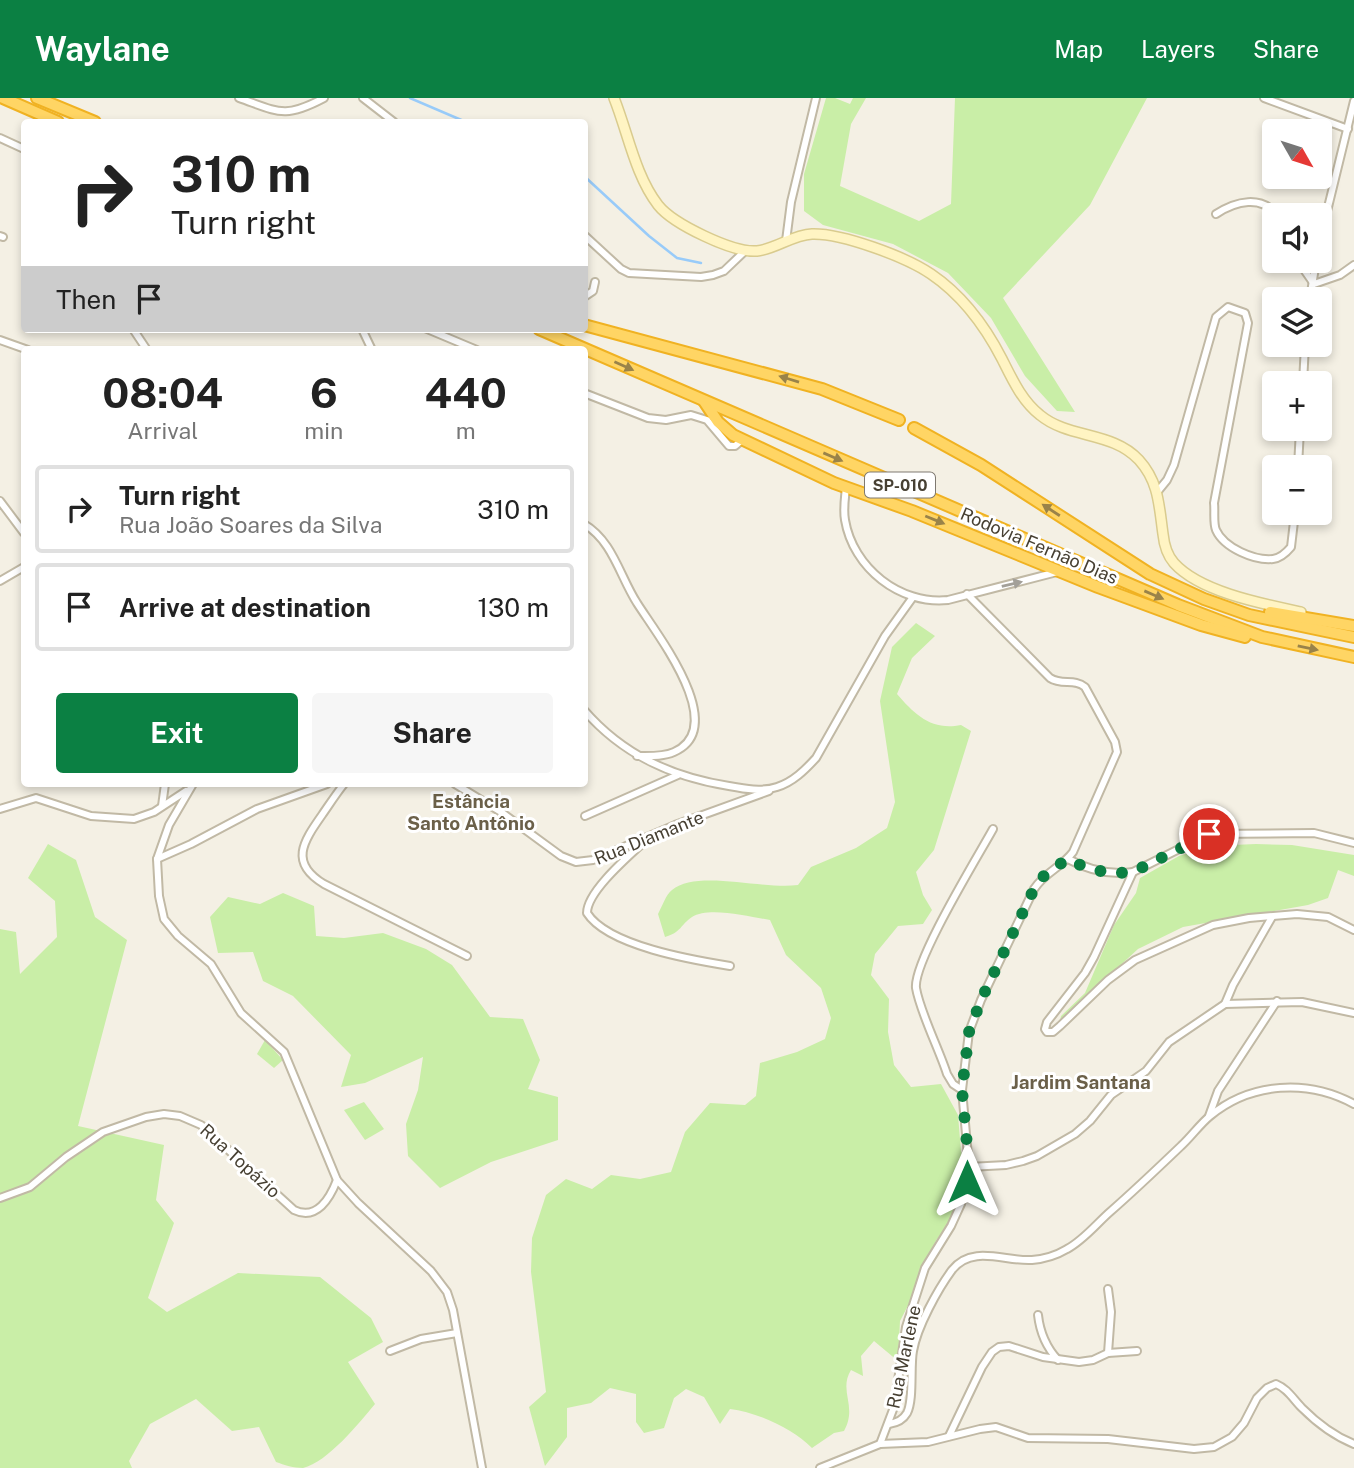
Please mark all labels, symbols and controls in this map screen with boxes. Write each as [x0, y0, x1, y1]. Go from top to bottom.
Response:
text: Waylane [35, 30, 170, 68]
text: Map [1054, 35, 1103, 63]
text: Layers [1141, 35, 1215, 63]
text: Share [1253, 35, 1319, 63]
north arrow [1262, 119, 1332, 189]
map controls [1262, 119, 1332, 525]
text: 310 m [171, 145, 311, 203]
icon: right [56, 147, 147, 238]
button: sound [1262, 203, 1332, 273]
text: Turn right [171, 204, 316, 241]
icon: arrive [130, 280, 168, 318]
text: Then [56, 284, 116, 315]
button: layers [1262, 287, 1332, 357]
one-way arrow [614, 360, 634, 372]
text: 08:04 [102, 368, 223, 417]
text: 6 [310, 368, 338, 417]
text: 440 [425, 368, 507, 417]
button: + [1262, 371, 1332, 441]
one-way arrow [778, 373, 800, 384]
text: Arrival [127, 417, 198, 444]
text: min [304, 417, 343, 444]
text: m [456, 417, 476, 444]
one-way arrow [822, 451, 843, 462]
button: − [1262, 455, 1332, 525]
road number: SP-010 [865, 472, 935, 498]
text: Turn right [119, 480, 241, 511]
icon: right [60, 490, 98, 528]
text: 310 m [477, 494, 549, 525]
street label: Rodovia Fernão Dias [957, 503, 1121, 588]
one-way arrow [1041, 503, 1060, 516]
text: Rua João Soares da Silva [119, 511, 382, 538]
one-way arrow [924, 515, 945, 526]
one-way arrow [1002, 578, 1024, 589]
icon: arrive [60, 588, 98, 626]
one-way arrow [1144, 589, 1164, 601]
text: Arrive at destination [119, 592, 371, 623]
text: 130 m [477, 592, 549, 623]
one-way arrow [1297, 643, 1319, 654]
button: Exit [56, 693, 298, 773]
button: Share [312, 693, 553, 773]
district label: Estância Santo Antônio [407, 790, 535, 834]
pin [1179, 804, 1239, 864]
street label: Rua Diamante [591, 806, 707, 869]
icon: arrive [1190, 815, 1228, 853]
district label: Jardim Santana [1011, 1071, 1151, 1093]
street label: Rua Topázio [196, 1119, 285, 1202]
position arrow [930, 1145, 1004, 1219]
street label: Rua Marlene [882, 1303, 925, 1411]

